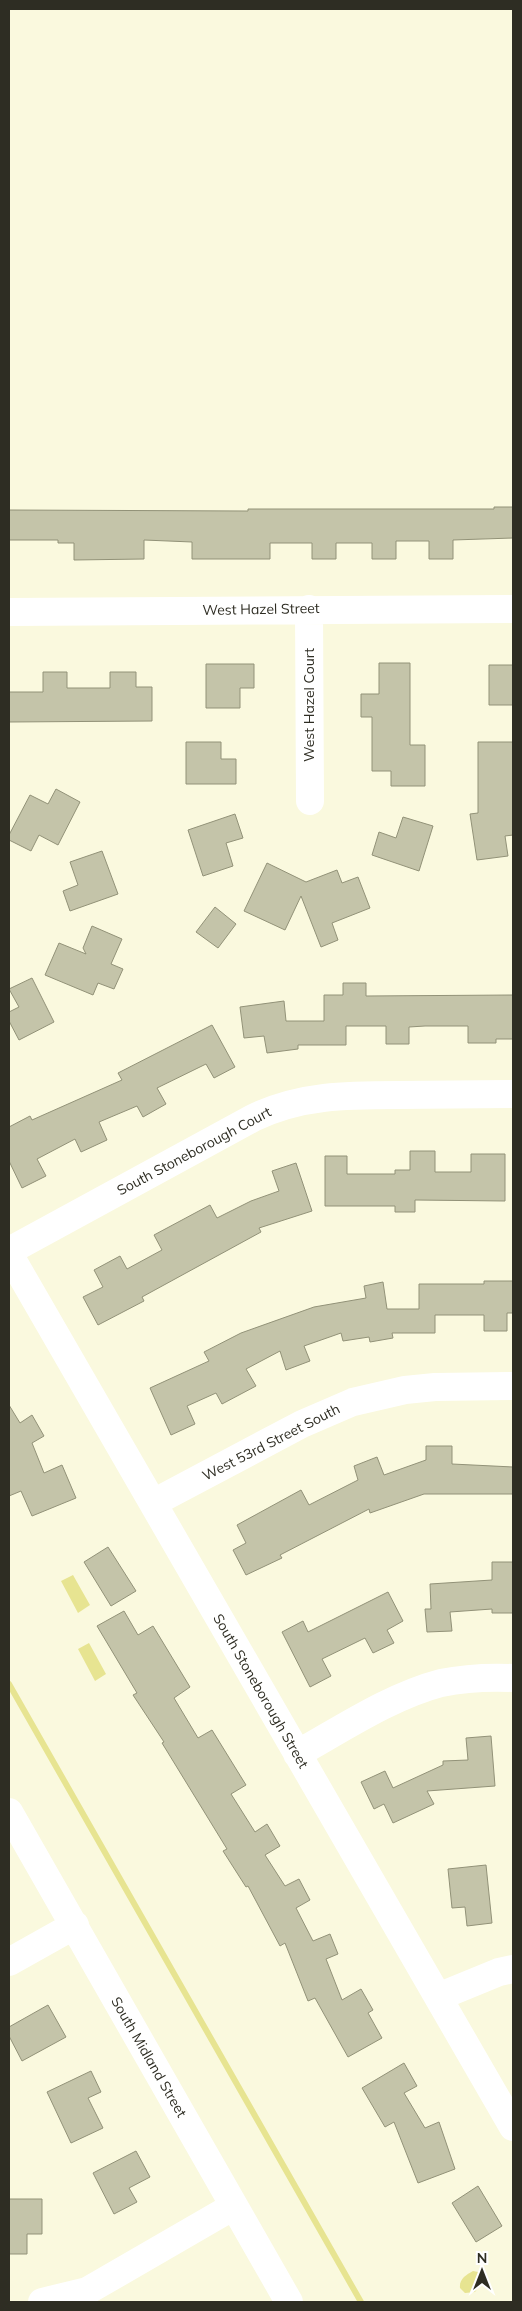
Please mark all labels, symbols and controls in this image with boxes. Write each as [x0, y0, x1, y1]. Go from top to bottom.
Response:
street label: West Hazel Street [202, 599, 320, 619]
street label: West Hazel Court [300, 648, 318, 762]
street label: South Stoneborough Court [114, 1103, 274, 1199]
street label: West 53rd Street South [199, 1399, 343, 1485]
street label: South Stoneborough Street [209, 1611, 313, 1772]
street label: South Midland Street [107, 1994, 191, 2120]
north arrow [457, 2246, 507, 2296]
text: N [477, 2249, 487, 2267]

